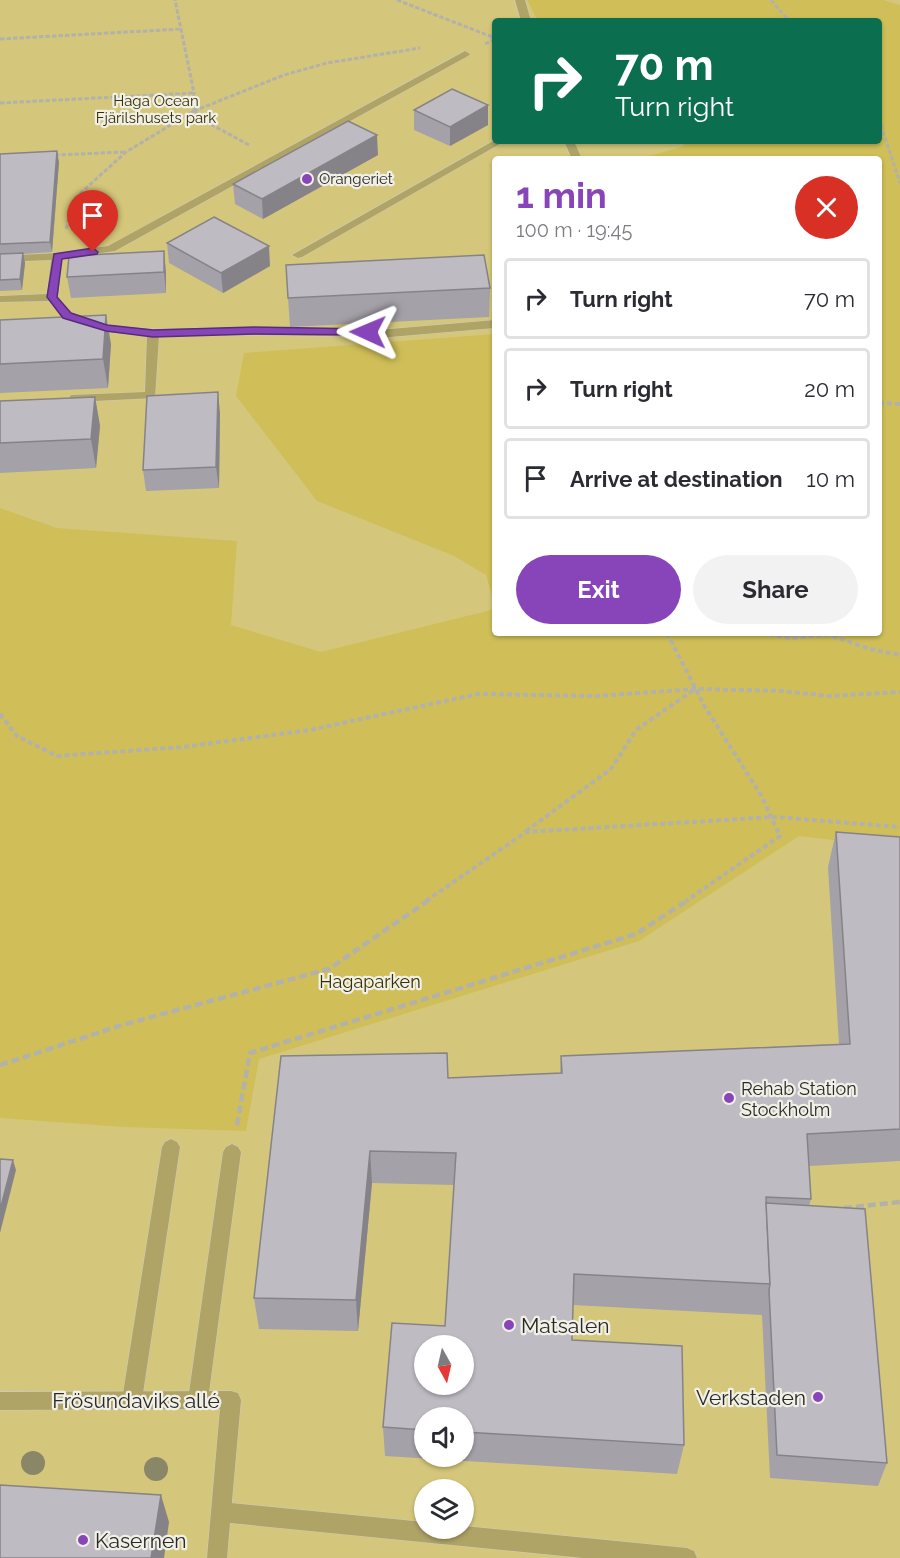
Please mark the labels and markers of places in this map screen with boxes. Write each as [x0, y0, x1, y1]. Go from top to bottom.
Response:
place label: Orangeriet [319, 170, 393, 188]
marker: Orangeriet [300, 172, 314, 186]
pin [67, 190, 118, 252]
place label: Rehab Station Stockholm [741, 1078, 857, 1120]
marker: Rehab Station Stockholm [722, 1091, 736, 1105]
place label: Matsalen [521, 1313, 610, 1338]
marker: Matsalen [502, 1318, 516, 1332]
place label: Verkstaden [696, 1385, 806, 1410]
marker: Verkstaden [811, 1390, 825, 1404]
place label: Kasernen [95, 1528, 187, 1553]
marker: Kasernen [76, 1533, 90, 1547]

